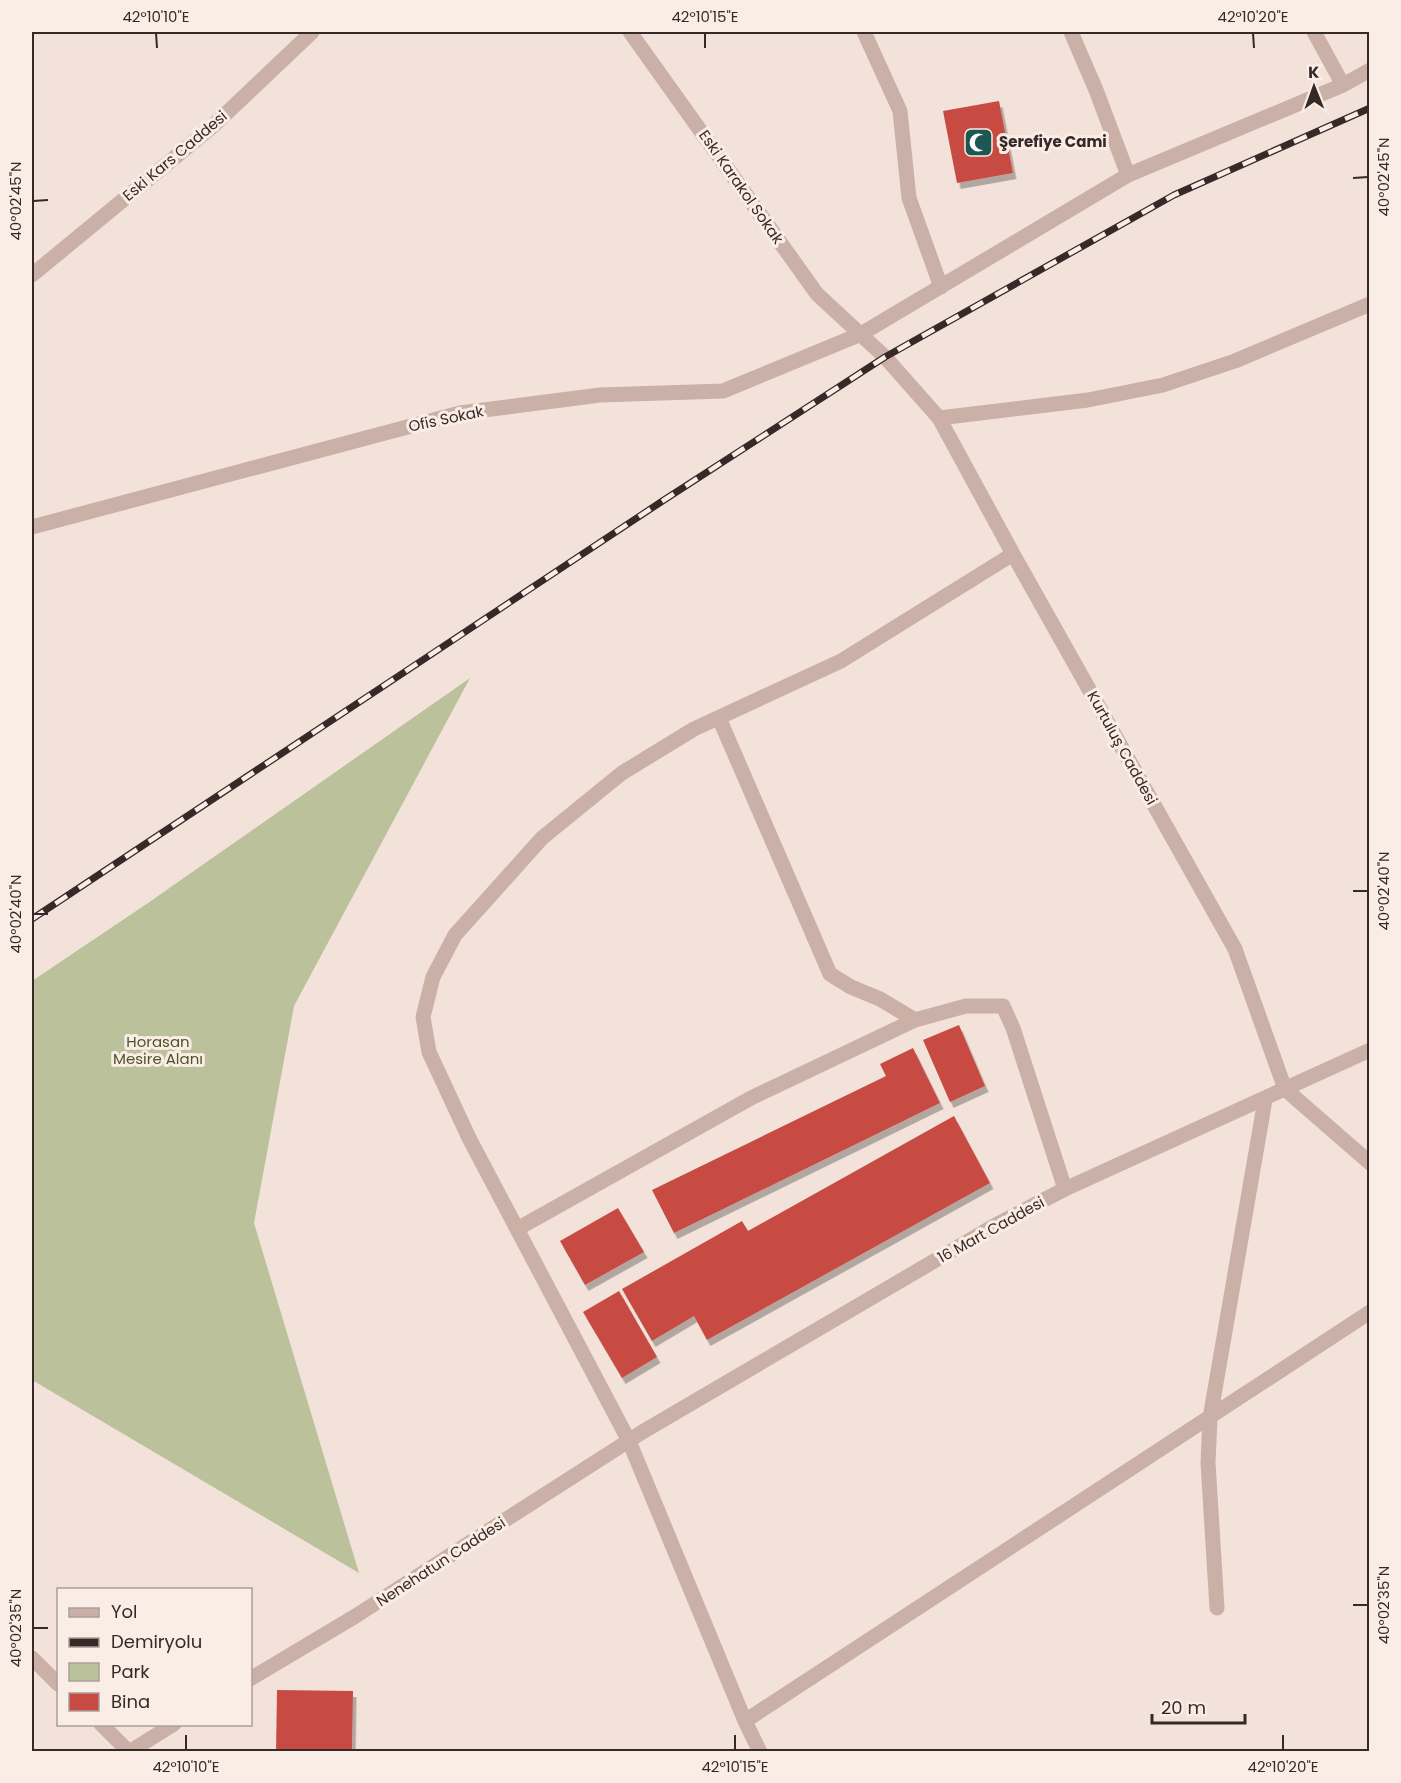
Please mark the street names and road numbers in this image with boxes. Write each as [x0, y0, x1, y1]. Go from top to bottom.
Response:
street label: Eski Kars Caddesi [118, 106, 231, 206]
street label: Eski Karakol Sokak [694, 125, 789, 248]
street label: Ofis Sokak [406, 400, 486, 437]
street label: Kurtuluş Caddesi [1082, 687, 1162, 808]
street label: 16 Mart Caddesi [934, 1191, 1048, 1268]
street label: Nenehatun Caddesi [372, 1512, 509, 1611]

